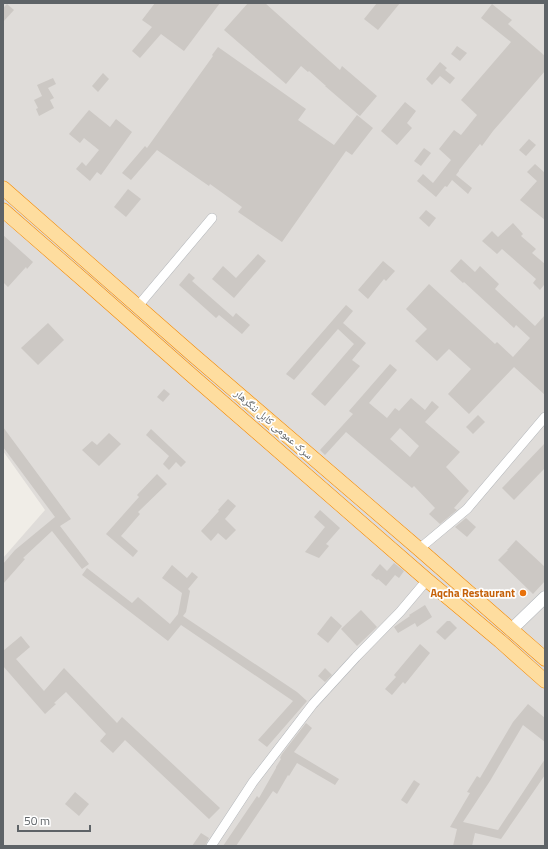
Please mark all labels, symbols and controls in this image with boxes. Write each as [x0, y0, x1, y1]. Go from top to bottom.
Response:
street label: سرک عمومی کابل ننگرهار [230, 385, 317, 463]
place label: Aqcha Restaurant [430, 585, 515, 601]
marker: Aqcha Restaurant [518, 588, 528, 598]
scale bar [18, 807, 90, 833]
text: 50 m [24, 811, 50, 830]

